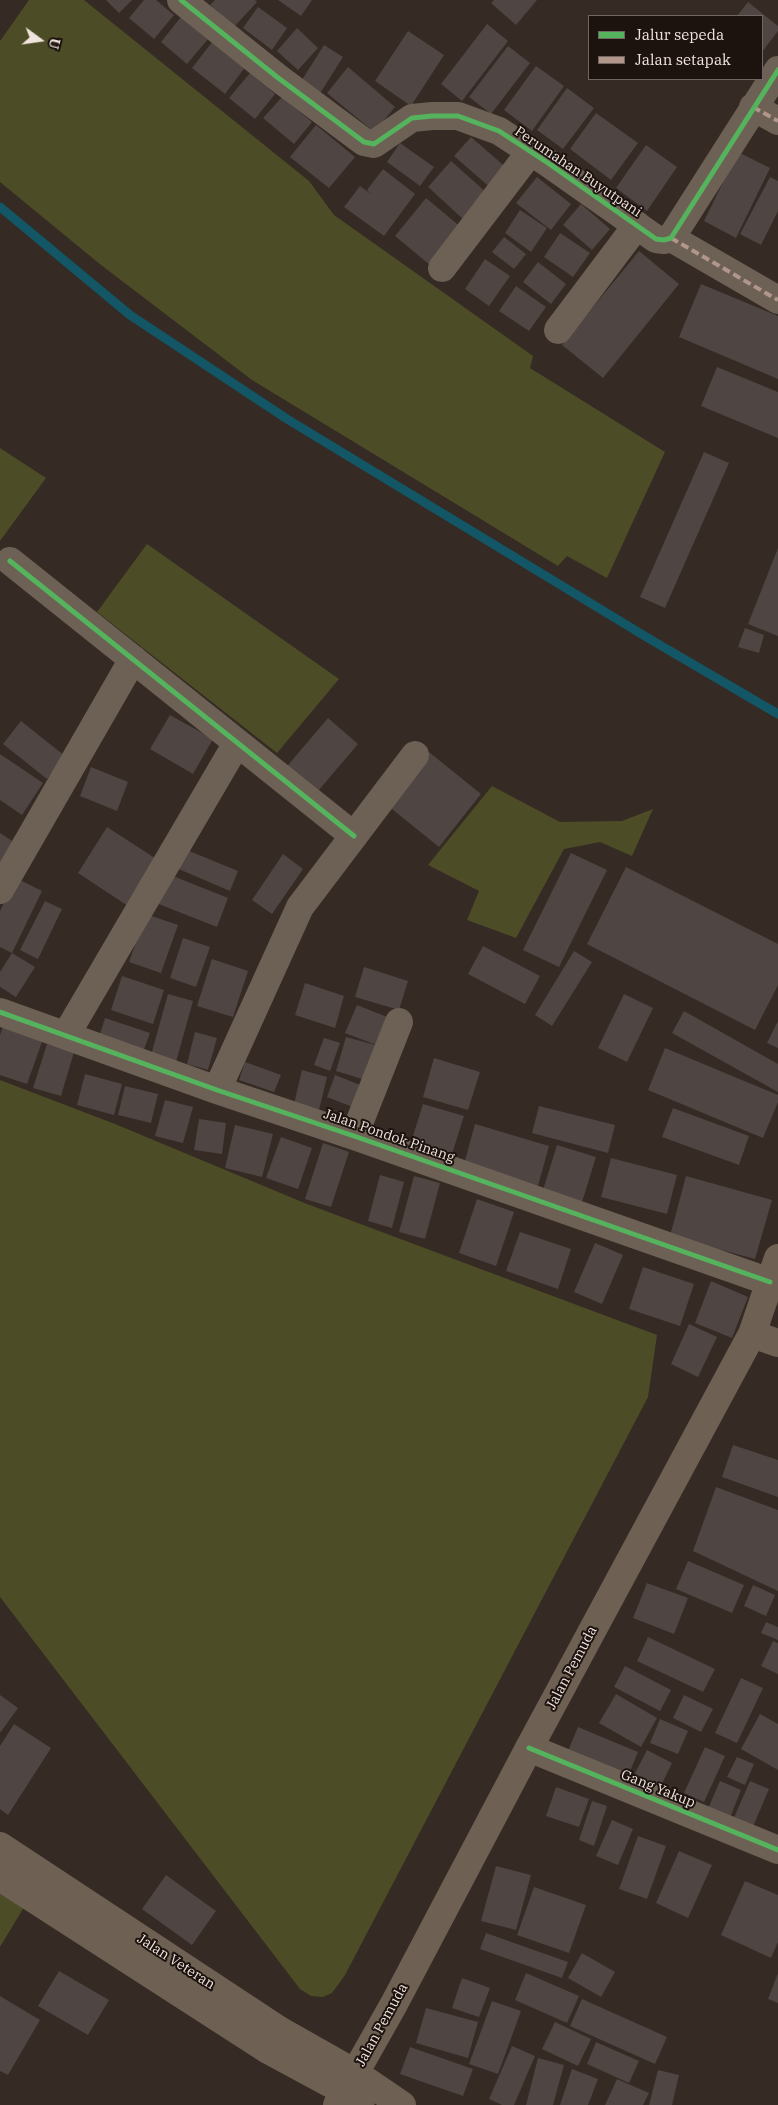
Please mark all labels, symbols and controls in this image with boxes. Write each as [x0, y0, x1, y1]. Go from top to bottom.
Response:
north arrow [15, 15, 65, 65]
legend [588, 15, 763, 80]
text: Jalur sepeda [635, 25, 724, 44]
text: U [45, 36, 65, 51]
text: Jalan setapak [635, 50, 731, 69]
street label: Perumahan Buyutpani [511, 123, 645, 221]
street label: Jalan Pondok Pinang [321, 1106, 457, 1166]
street label: Jalan Pemuda [543, 1623, 601, 1713]
street label: Gang Yakup [618, 1767, 698, 1811]
street label: Jalan Veteran [134, 1931, 218, 1993]
street label: Jalan Pemuda [352, 1981, 412, 2069]

